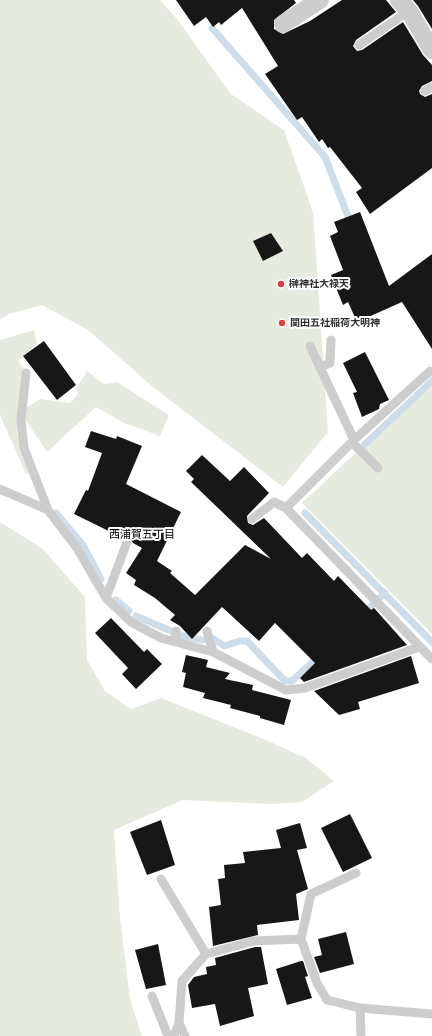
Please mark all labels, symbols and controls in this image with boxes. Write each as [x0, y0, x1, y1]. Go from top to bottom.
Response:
place label: 榊神社大禄天 [289, 278, 349, 290]
marker: 榊神社大禄天 [276, 279, 286, 289]
place label: 関田五社稲荷大明神 [290, 317, 380, 329]
marker: 関田五社稲荷大明神 [277, 318, 287, 328]
district label: 西浦賀五丁目 [109, 528, 175, 542]

